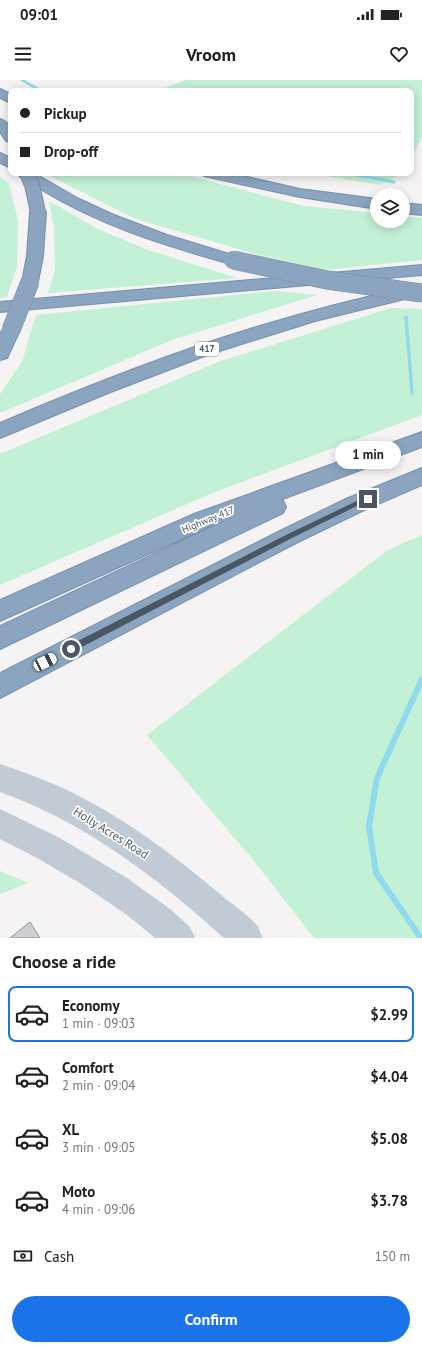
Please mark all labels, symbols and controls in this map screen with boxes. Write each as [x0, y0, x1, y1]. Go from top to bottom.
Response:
text: 09:01 [20, 5, 58, 24]
icon: menu [12, 43, 34, 65]
text: Vroom [186, 43, 236, 66]
icon: heart [388, 43, 410, 65]
text: Pickup [44, 104, 87, 123]
text: Drop-off [44, 142, 98, 161]
map controls [370, 188, 410, 228]
button: layers [370, 188, 410, 228]
road number: 417 [195, 342, 219, 356]
callout: 1 min [335, 441, 401, 469]
text: 1 min [352, 446, 384, 463]
route end [359, 490, 377, 508]
street label: Highway 417 [180, 503, 237, 536]
route start [62, 640, 80, 658]
car [32, 651, 58, 673]
street label: Holly Acres Road [71, 804, 152, 862]
text: Choose a ride [12, 950, 116, 973]
icon: car [14, 996, 50, 1032]
text: Economy [62, 996, 120, 1015]
text: $2.99 [370, 1005, 408, 1024]
text: 1 min · 09:03 [62, 1015, 135, 1032]
icon: car [14, 1058, 50, 1094]
text: Comfort [62, 1058, 114, 1077]
text: $4.04 [370, 1067, 408, 1086]
text: 2 min · 09:04 [62, 1077, 135, 1094]
icon: car [14, 1120, 50, 1156]
text: XL [62, 1120, 79, 1139]
text: $5.08 [370, 1129, 408, 1148]
text: 3 min · 09:05 [62, 1139, 135, 1156]
icon: car [14, 1182, 50, 1218]
text: Moto [62, 1182, 95, 1201]
text: $3.78 [370, 1191, 408, 1210]
text: 4 min · 09:06 [62, 1201, 135, 1218]
icon: cash [12, 1245, 34, 1267]
text: Cash [44, 1247, 74, 1266]
text: 150 m [375, 1248, 410, 1265]
button: Confirm [12, 1296, 410, 1342]

